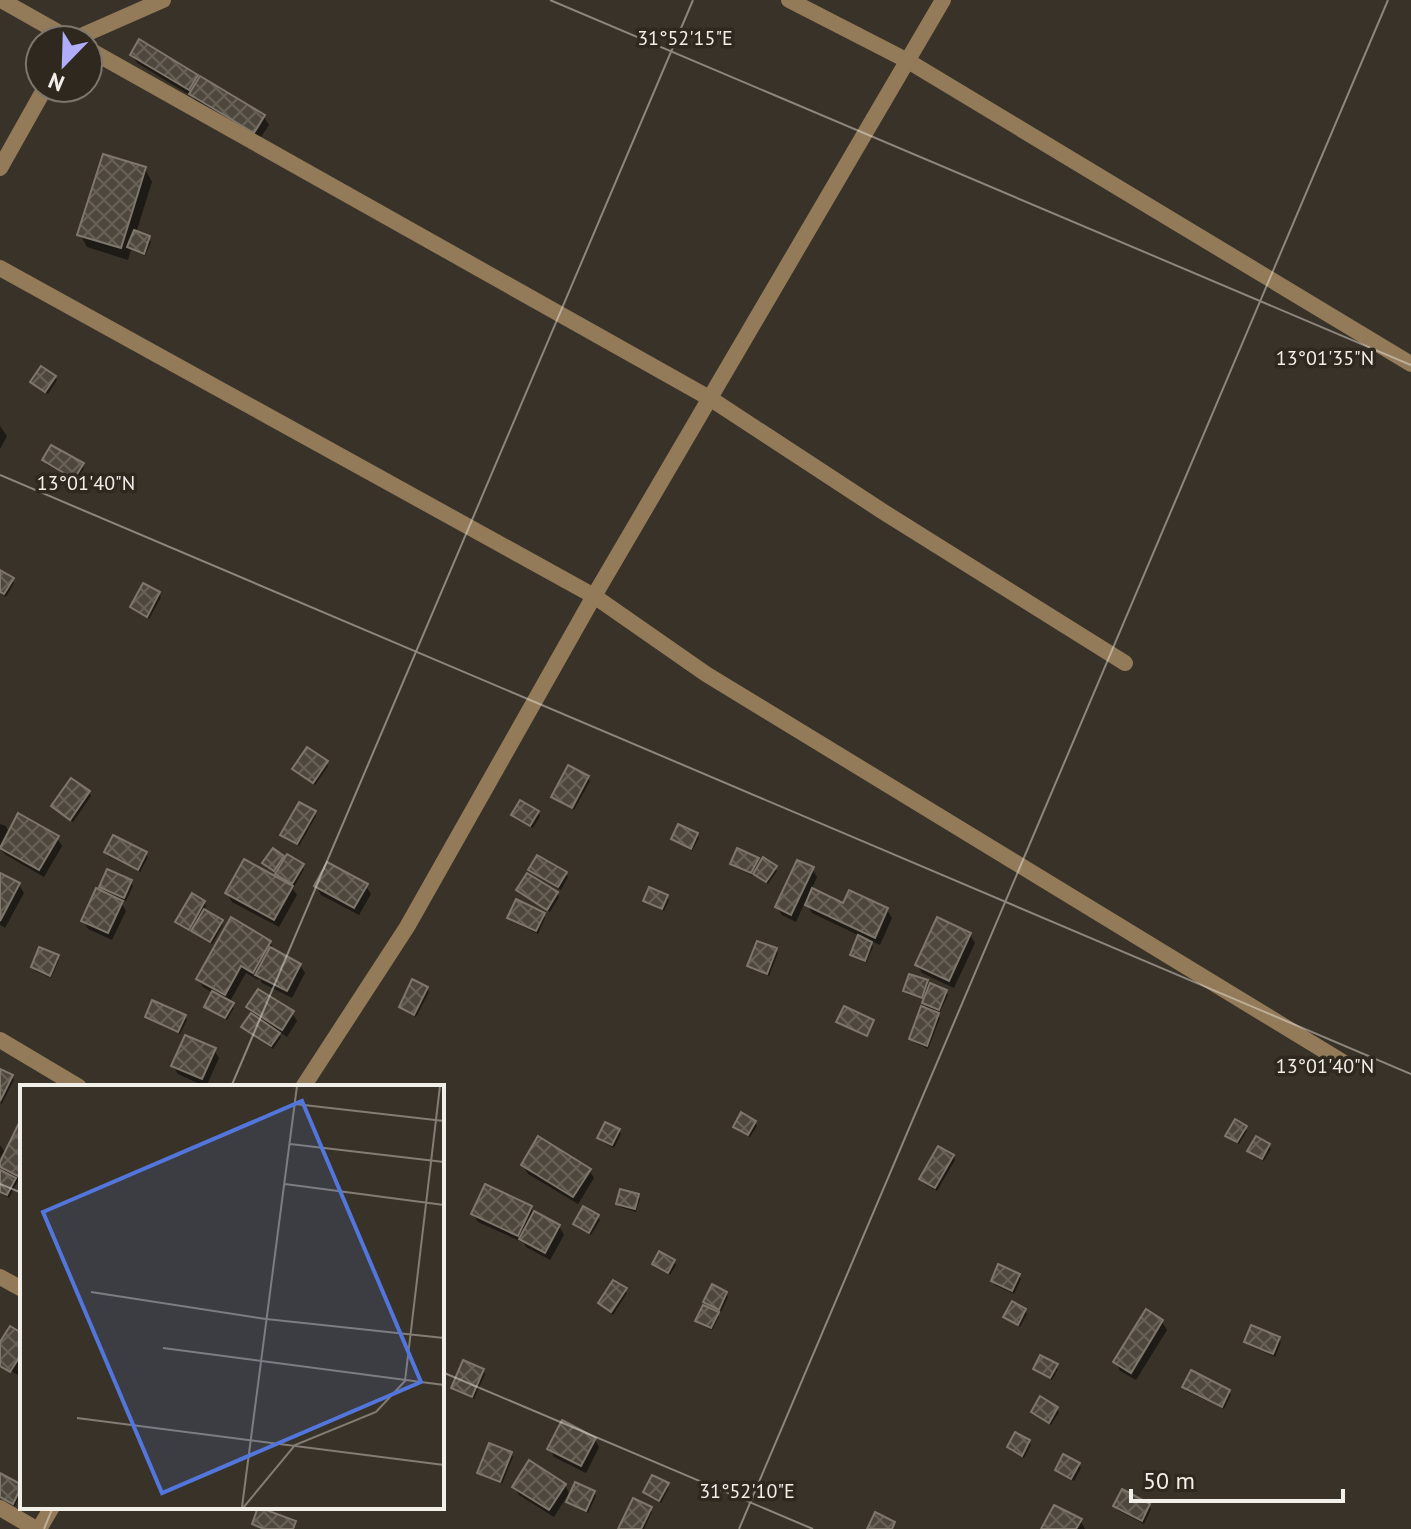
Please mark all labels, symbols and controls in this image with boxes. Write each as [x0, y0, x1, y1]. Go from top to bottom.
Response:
north arrow [24, 24, 104, 104]
text: 31°52'15"E [637, 25, 733, 51]
text: N [44, 67, 68, 98]
text: 13°01'35"N [1276, 345, 1374, 371]
text: 13°01'40"N [37, 470, 135, 496]
text: 13°01'40"N [1276, 1053, 1374, 1079]
inset map [20, 1085, 444, 1509]
scale bar [1131, 1453, 1343, 1503]
text: 50 m [1143, 1465, 1195, 1496]
text: 31°52'10"E [699, 1478, 795, 1504]

